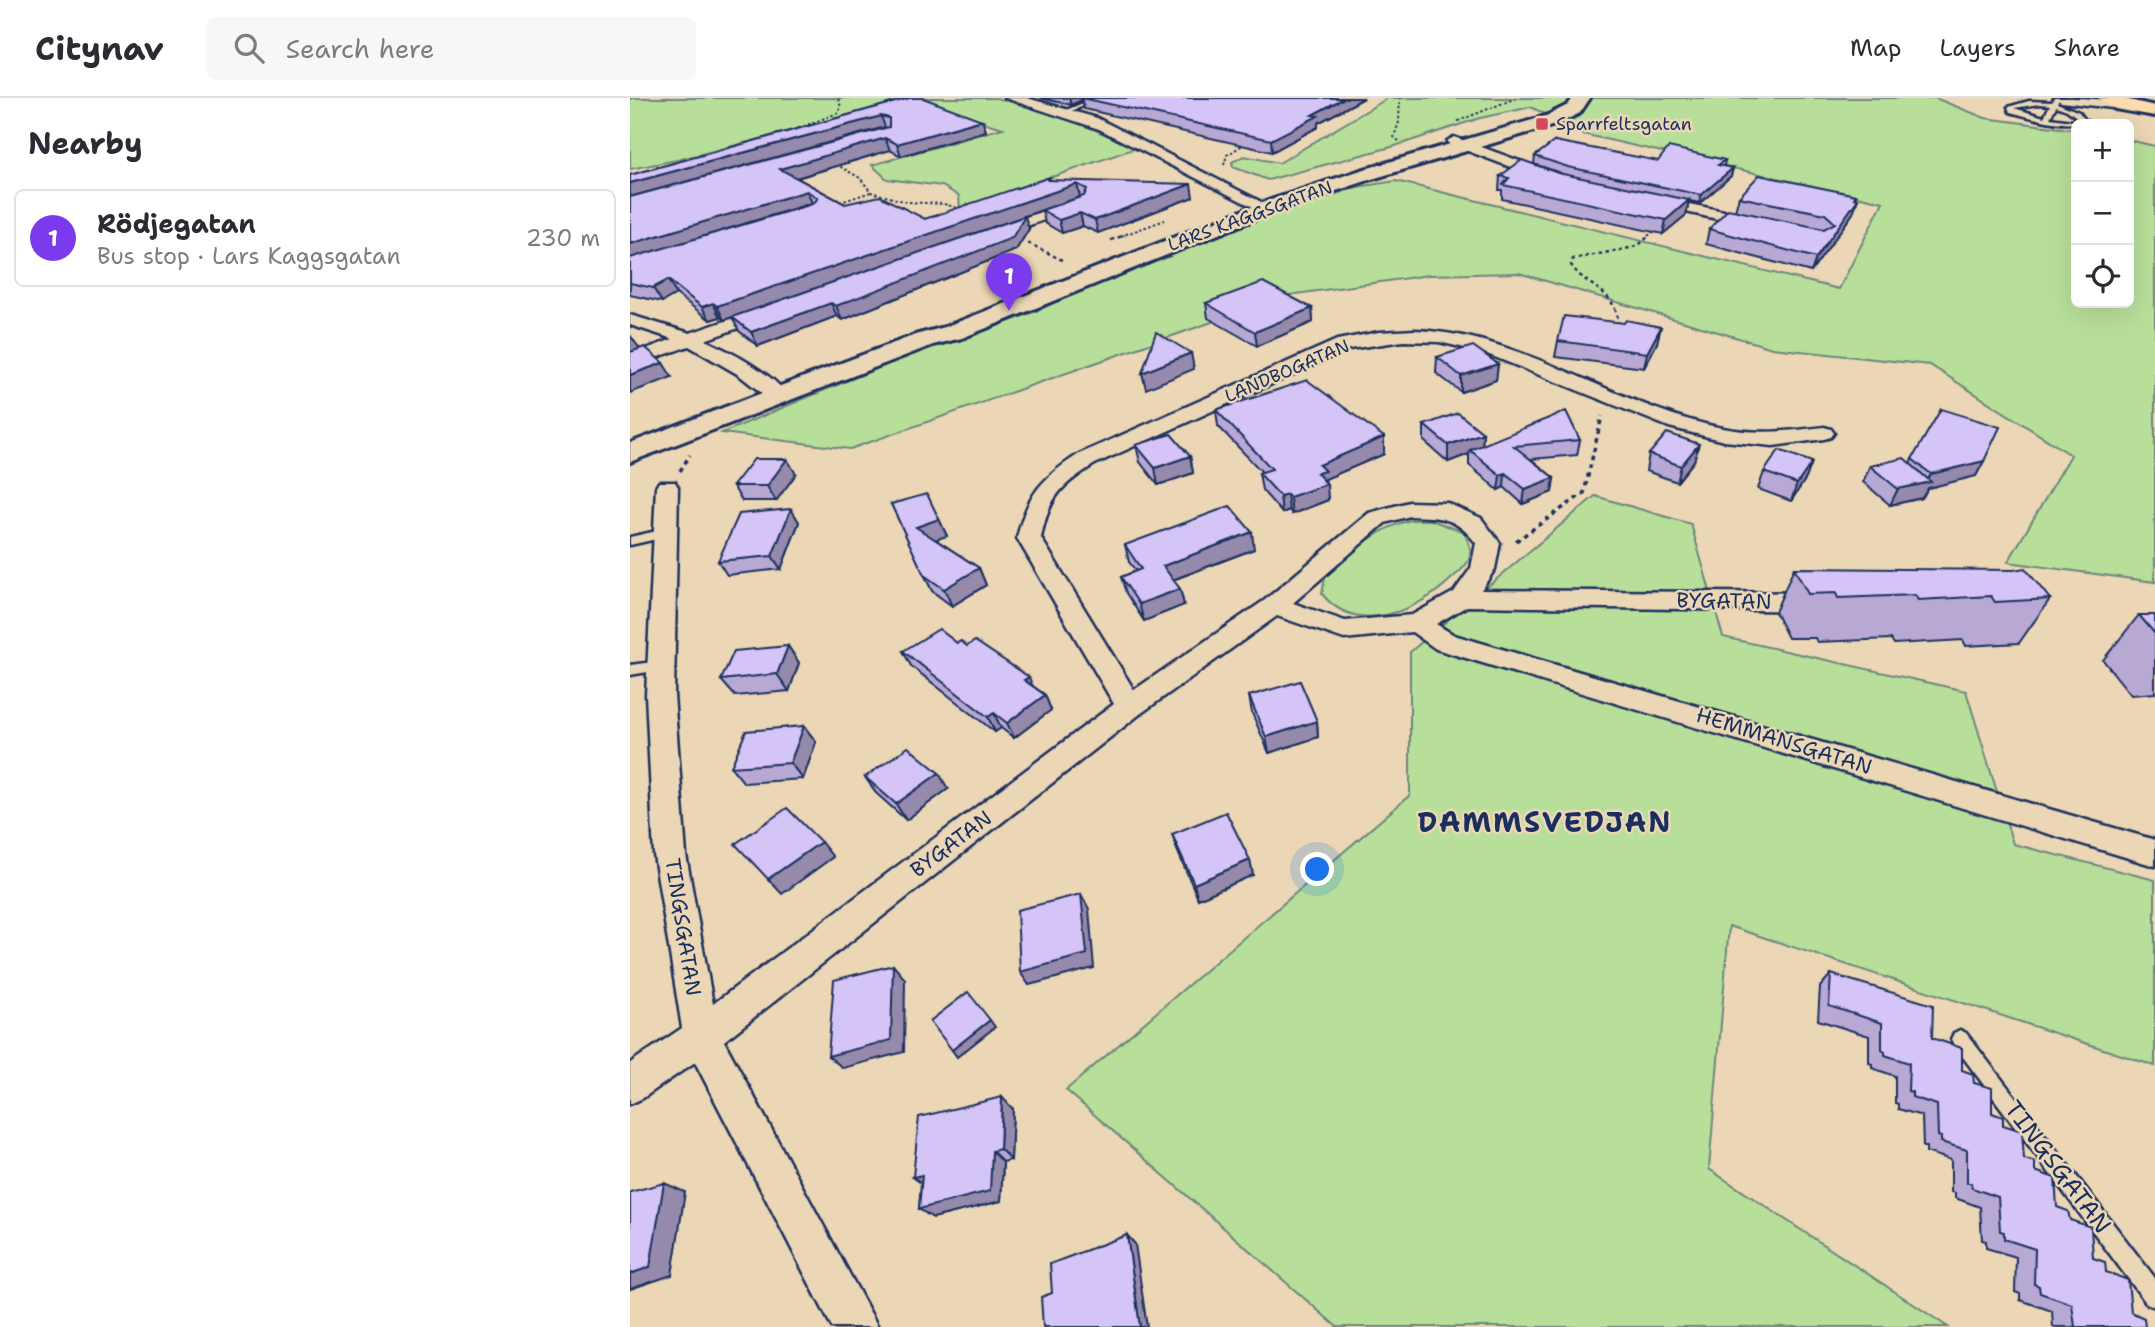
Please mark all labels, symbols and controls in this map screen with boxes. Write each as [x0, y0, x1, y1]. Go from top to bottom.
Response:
search box [206, 17, 696, 80]
text: Citynav [35, 26, 164, 71]
icon: search [230, 29, 268, 67]
text: Search here [286, 31, 434, 66]
text: Map [1850, 32, 1901, 64]
text: Layers [1939, 32, 2016, 64]
text: Share [2054, 32, 2120, 64]
place label: Sparrfeltsgatan [1556, 112, 1692, 136]
marker: Sparrfeltsgatan [1534, 116, 1550, 132]
map controls [2071, 119, 2134, 308]
button: + [2071, 119, 2134, 182]
text: Nearby [28, 123, 143, 164]
street label: LARS KAGGSGATAN [1164, 175, 1336, 257]
button: − [2071, 182, 2134, 245]
text: Rödjegatan [97, 206, 256, 241]
text: 1 [48, 223, 58, 253]
text: 230 m [526, 223, 600, 253]
text: Bus stop · Lars Kaggsgatan [97, 241, 401, 271]
button: locate [2071, 245, 2134, 308]
pin: 1 [986, 253, 1032, 311]
street label: LANDBOGATAN [1221, 334, 1353, 408]
street label: BYGATAN [1676, 586, 1772, 616]
street label: HEMMANSGATAN [1693, 701, 1875, 781]
district label: DAMMSVEDJAN [1418, 803, 1672, 841]
street label: BYGATAN [905, 804, 997, 884]
your location [1300, 852, 1334, 886]
street label: TINGSGATAN [658, 856, 708, 998]
street label: TINGSGATAN [1997, 1094, 2119, 1240]

